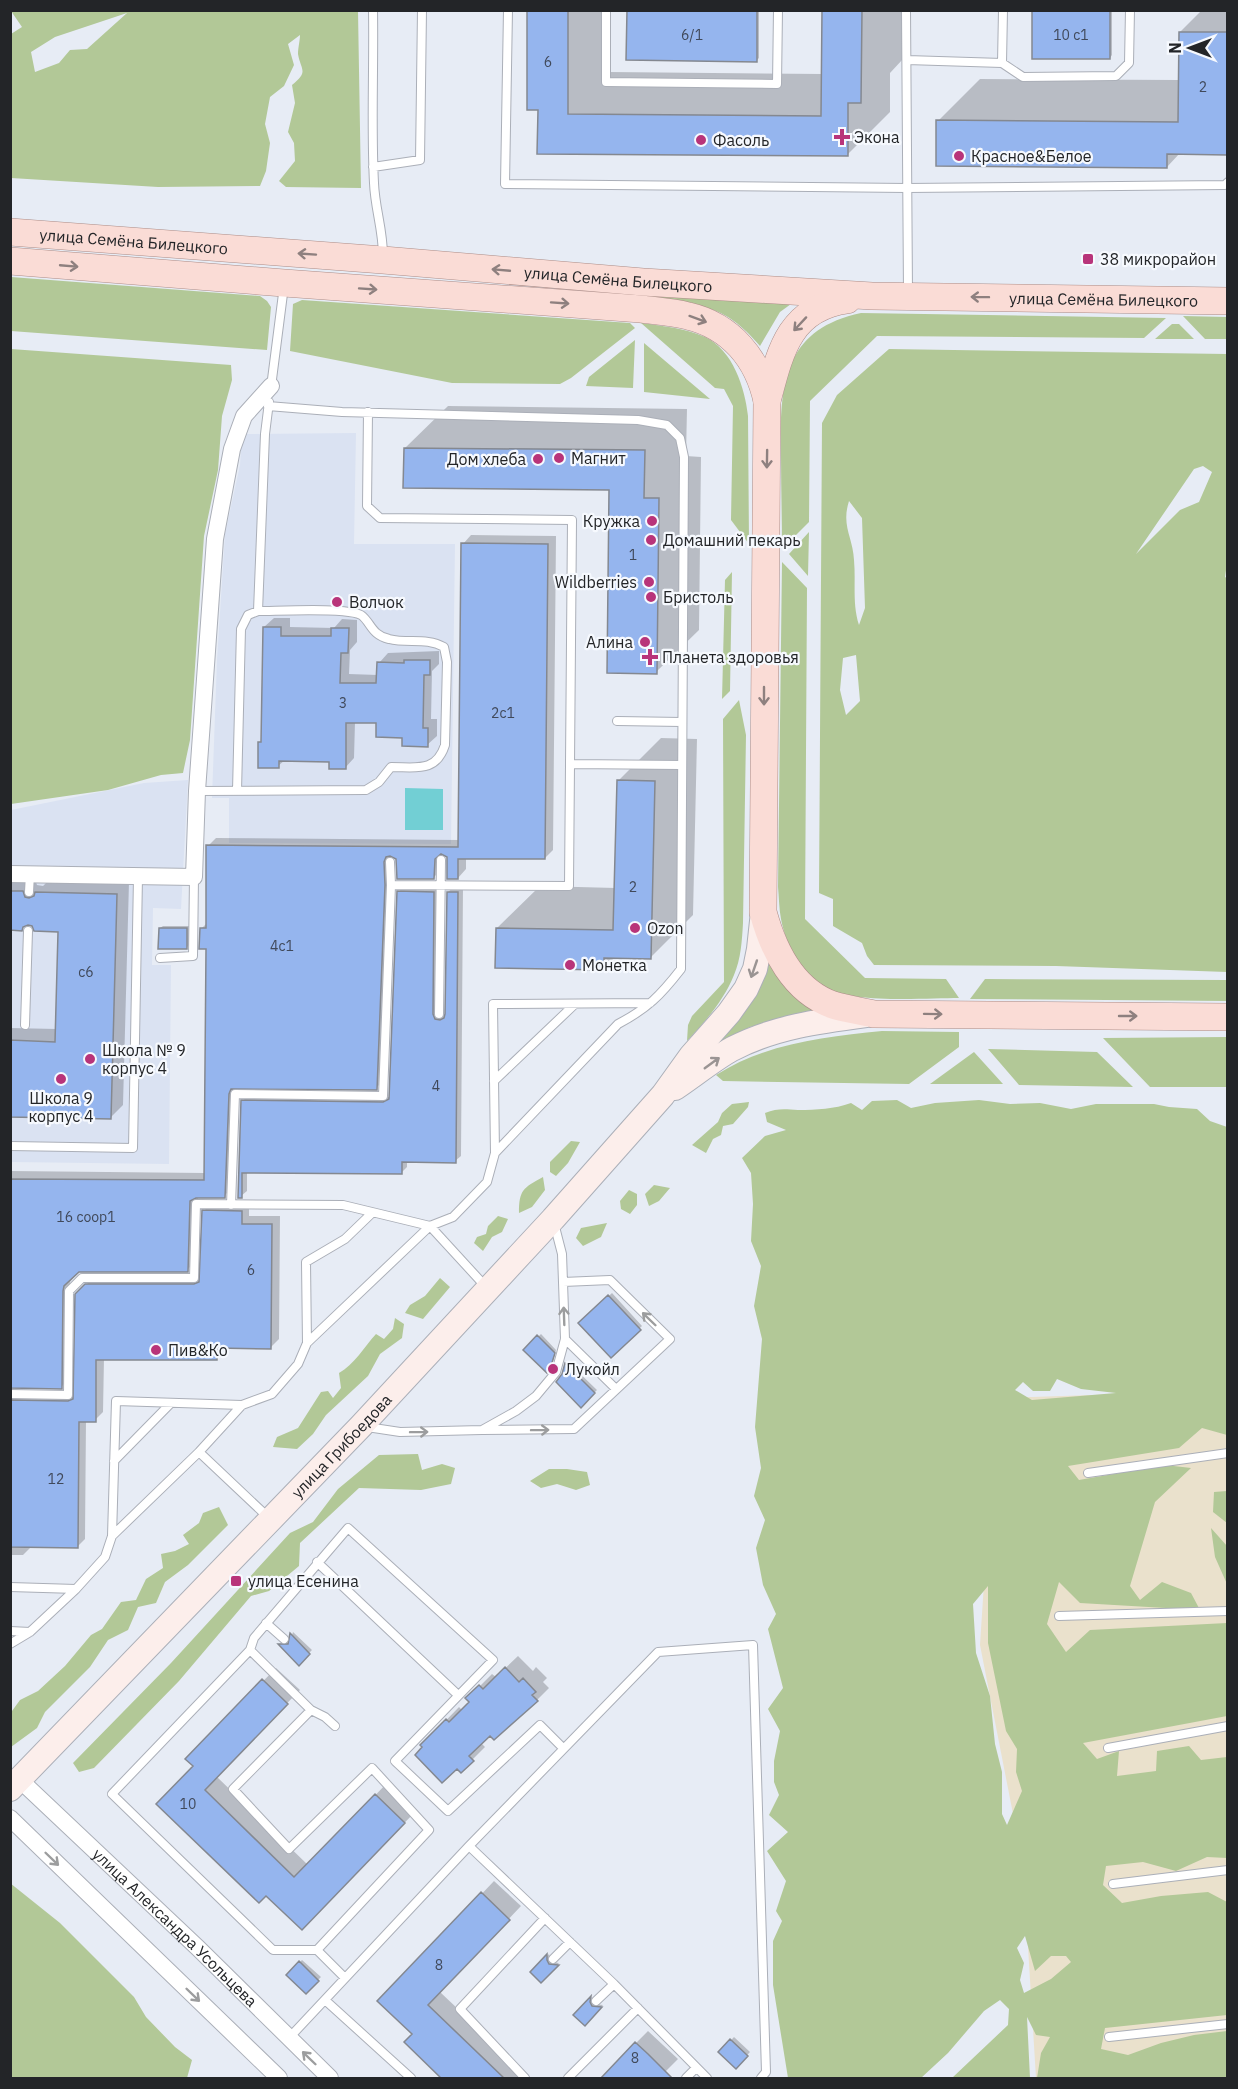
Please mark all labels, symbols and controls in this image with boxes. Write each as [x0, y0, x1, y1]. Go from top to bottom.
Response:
north arrow [1160, 18, 1220, 78]
house number: 6/1 [681, 26, 703, 44]
house number: 10 с1 [1053, 26, 1089, 44]
text: N [1165, 42, 1185, 54]
house number: 6 [544, 53, 552, 71]
house number: 2 [1199, 78, 1207, 96]
place label: Экона [854, 127, 900, 147]
place label: Фасоль [713, 130, 769, 150]
marker: Экона [835, 130, 849, 144]
marker: Фасоль [694, 133, 708, 147]
place label: Красное&Белое [971, 146, 1092, 166]
marker: Красное&Белое [952, 149, 966, 163]
street label: улица Семёна Билецкого [39, 224, 229, 258]
one-way arrow [297, 249, 317, 260]
place label: 38 микрорайон [1100, 249, 1216, 269]
marker: 38 микрорайон [1081, 252, 1095, 266]
one-way arrow [58, 260, 78, 271]
street label: улица Семёна Билецкого [523, 262, 713, 296]
one-way arrow [492, 264, 512, 275]
one-way arrow [357, 284, 377, 295]
street label: улица Семёна Билецкого [1009, 288, 1198, 311]
one-way arrow [971, 291, 991, 303]
one-way arrow [549, 298, 569, 309]
one-way arrow [689, 315, 707, 326]
one-way arrow [793, 316, 808, 331]
place label: Магнит [571, 448, 626, 468]
place label: Дом хлеба [447, 449, 526, 469]
one-way arrow [761, 449, 772, 469]
marker: Магнит [552, 451, 566, 465]
marker: Дом хлеба [531, 452, 545, 466]
place label: Кружка [583, 511, 640, 531]
marker: Кружка [645, 514, 659, 528]
place label: Домашний пекарь [663, 530, 801, 550]
marker: Домашний пекарь [644, 533, 658, 547]
house number: 1 [629, 546, 637, 564]
place label: Wildberries [555, 572, 637, 592]
marker: Wildberries [642, 575, 656, 589]
place label: Бристоль [663, 587, 734, 607]
marker: Бристоль [644, 590, 658, 604]
place label: Волчок [349, 592, 404, 612]
marker: Волчок [330, 595, 344, 609]
place label: Алина [586, 632, 633, 652]
marker: Алина [638, 635, 652, 649]
place label: Планета здоровья [662, 647, 799, 667]
marker: Планета здоровья [643, 650, 657, 664]
one-way arrow [758, 686, 770, 706]
house number: 3 [339, 694, 347, 712]
house number: 2с1 [491, 704, 515, 722]
house number: 2 [629, 878, 637, 896]
place label: Ozon [647, 918, 684, 938]
marker: Ozon [628, 921, 642, 935]
house number: 4с1 [270, 937, 294, 955]
place label: Монетка [582, 955, 647, 975]
marker: Монетка [563, 958, 577, 972]
one-way arrow [747, 960, 758, 978]
house number: с6 [78, 963, 94, 981]
one-way arrow [922, 1009, 942, 1020]
one-way arrow [1117, 1010, 1137, 1022]
place label: Школа № 9 корпус 4 [102, 1040, 186, 1078]
marker: Школа № 9 корпус 4 [83, 1052, 97, 1066]
one-way arrow [703, 1057, 719, 1069]
marker: Школа 9 корпус 4 [54, 1072, 68, 1086]
house number: 4 [432, 1077, 440, 1095]
place label: Школа 9 корпус 4 [28, 1088, 94, 1126]
house number: 16 соор1 [56, 1208, 116, 1226]
house number: 6 [247, 1261, 255, 1279]
one-way arrow [558, 1306, 569, 1326]
one-way arrow [642, 1311, 657, 1326]
place label: Пив&Ко [168, 1340, 228, 1360]
marker: Пив&Ко [149, 1343, 163, 1357]
place label: Лукойл [565, 1359, 620, 1379]
marker: Лукойл [546, 1362, 560, 1376]
street label: улица Грибоедова [287, 1389, 396, 1502]
one-way arrow [530, 1424, 550, 1436]
one-way arrow [408, 1426, 428, 1437]
house number: 12 [48, 1470, 64, 1488]
place label: улица Есенина [248, 1571, 359, 1591]
marker: улица Есенина [229, 1574, 243, 1588]
house number: 10 [180, 1795, 196, 1813]
street label: улица Александра Усольцева [89, 1844, 262, 2011]
one-way arrow [45, 1852, 60, 1867]
house number: 8 [435, 1956, 443, 1974]
one-way arrow [185, 1987, 200, 2002]
house number: 8 [631, 2049, 639, 2067]
one-way arrow [302, 2051, 317, 2066]

